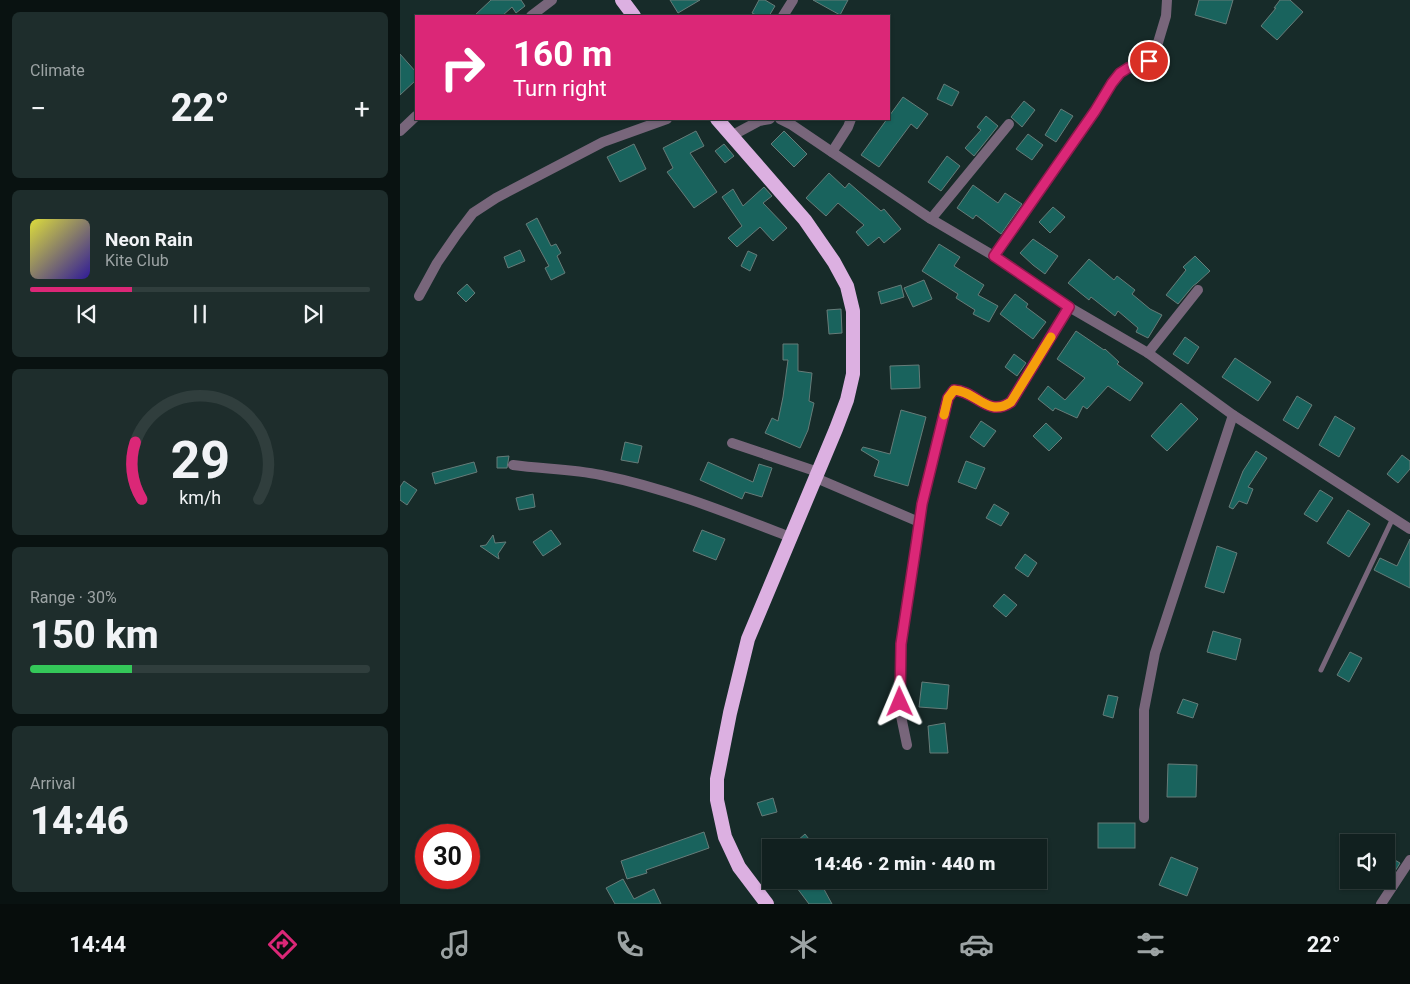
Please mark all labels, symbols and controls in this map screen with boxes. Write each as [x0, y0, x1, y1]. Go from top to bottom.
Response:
text: 160 m [513, 34, 612, 75]
icon: right [430, 35, 495, 100]
pin [1128, 40, 1170, 82]
icon: arrive [1135, 47, 1163, 75]
text: Climate [30, 61, 85, 80]
text: Turn right [513, 76, 607, 101]
text: 22° [171, 86, 229, 130]
text: − [30, 92, 46, 125]
text: + [354, 92, 370, 125]
text: Neon Rain [105, 228, 193, 251]
text: Kite Club [105, 251, 169, 270]
icon: previous [73, 300, 101, 328]
icon: pause [186, 300, 214, 328]
icon: next [299, 300, 327, 328]
text: 29 [170, 430, 230, 491]
text: km/h [179, 487, 221, 508]
text: Range · 30% [30, 588, 117, 607]
text: 150 km [30, 613, 159, 657]
position arrow [873, 675, 925, 727]
text: Arrival [30, 774, 75, 793]
text: 14:46 [30, 799, 129, 843]
speed limit sign: 30 [415, 824, 480, 889]
map controls [1340, 834, 1395, 889]
button: sound [1340, 834, 1395, 889]
text: 14:46 · 2 min · 440 m [813, 852, 996, 875]
icon: directions [265, 927, 300, 962]
icon: music [438, 927, 473, 962]
icon: phone [612, 927, 647, 962]
icon: climate [786, 927, 821, 962]
icon: car [959, 927, 994, 962]
icon: filters [1133, 927, 1168, 962]
text: 14:44 [69, 932, 126, 957]
text: 22° [1307, 932, 1341, 957]

